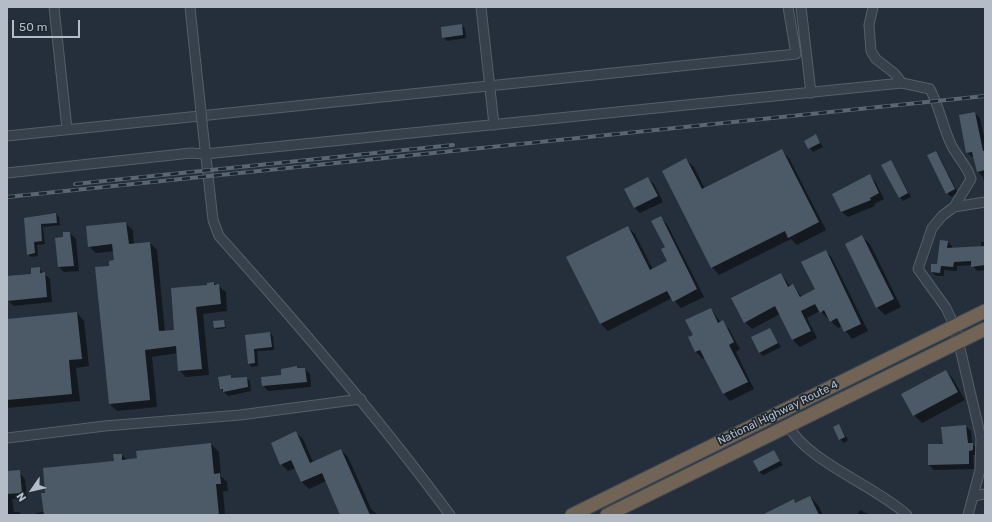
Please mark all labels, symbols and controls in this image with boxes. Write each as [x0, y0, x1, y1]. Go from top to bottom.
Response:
scale bar [14, 12, 82, 38]
text: 50 m [19, 20, 47, 34]
street label: National Highway Route 4 [716, 378, 840, 448]
north arrow [12, 470, 52, 510]
text: N [14, 490, 29, 504]

